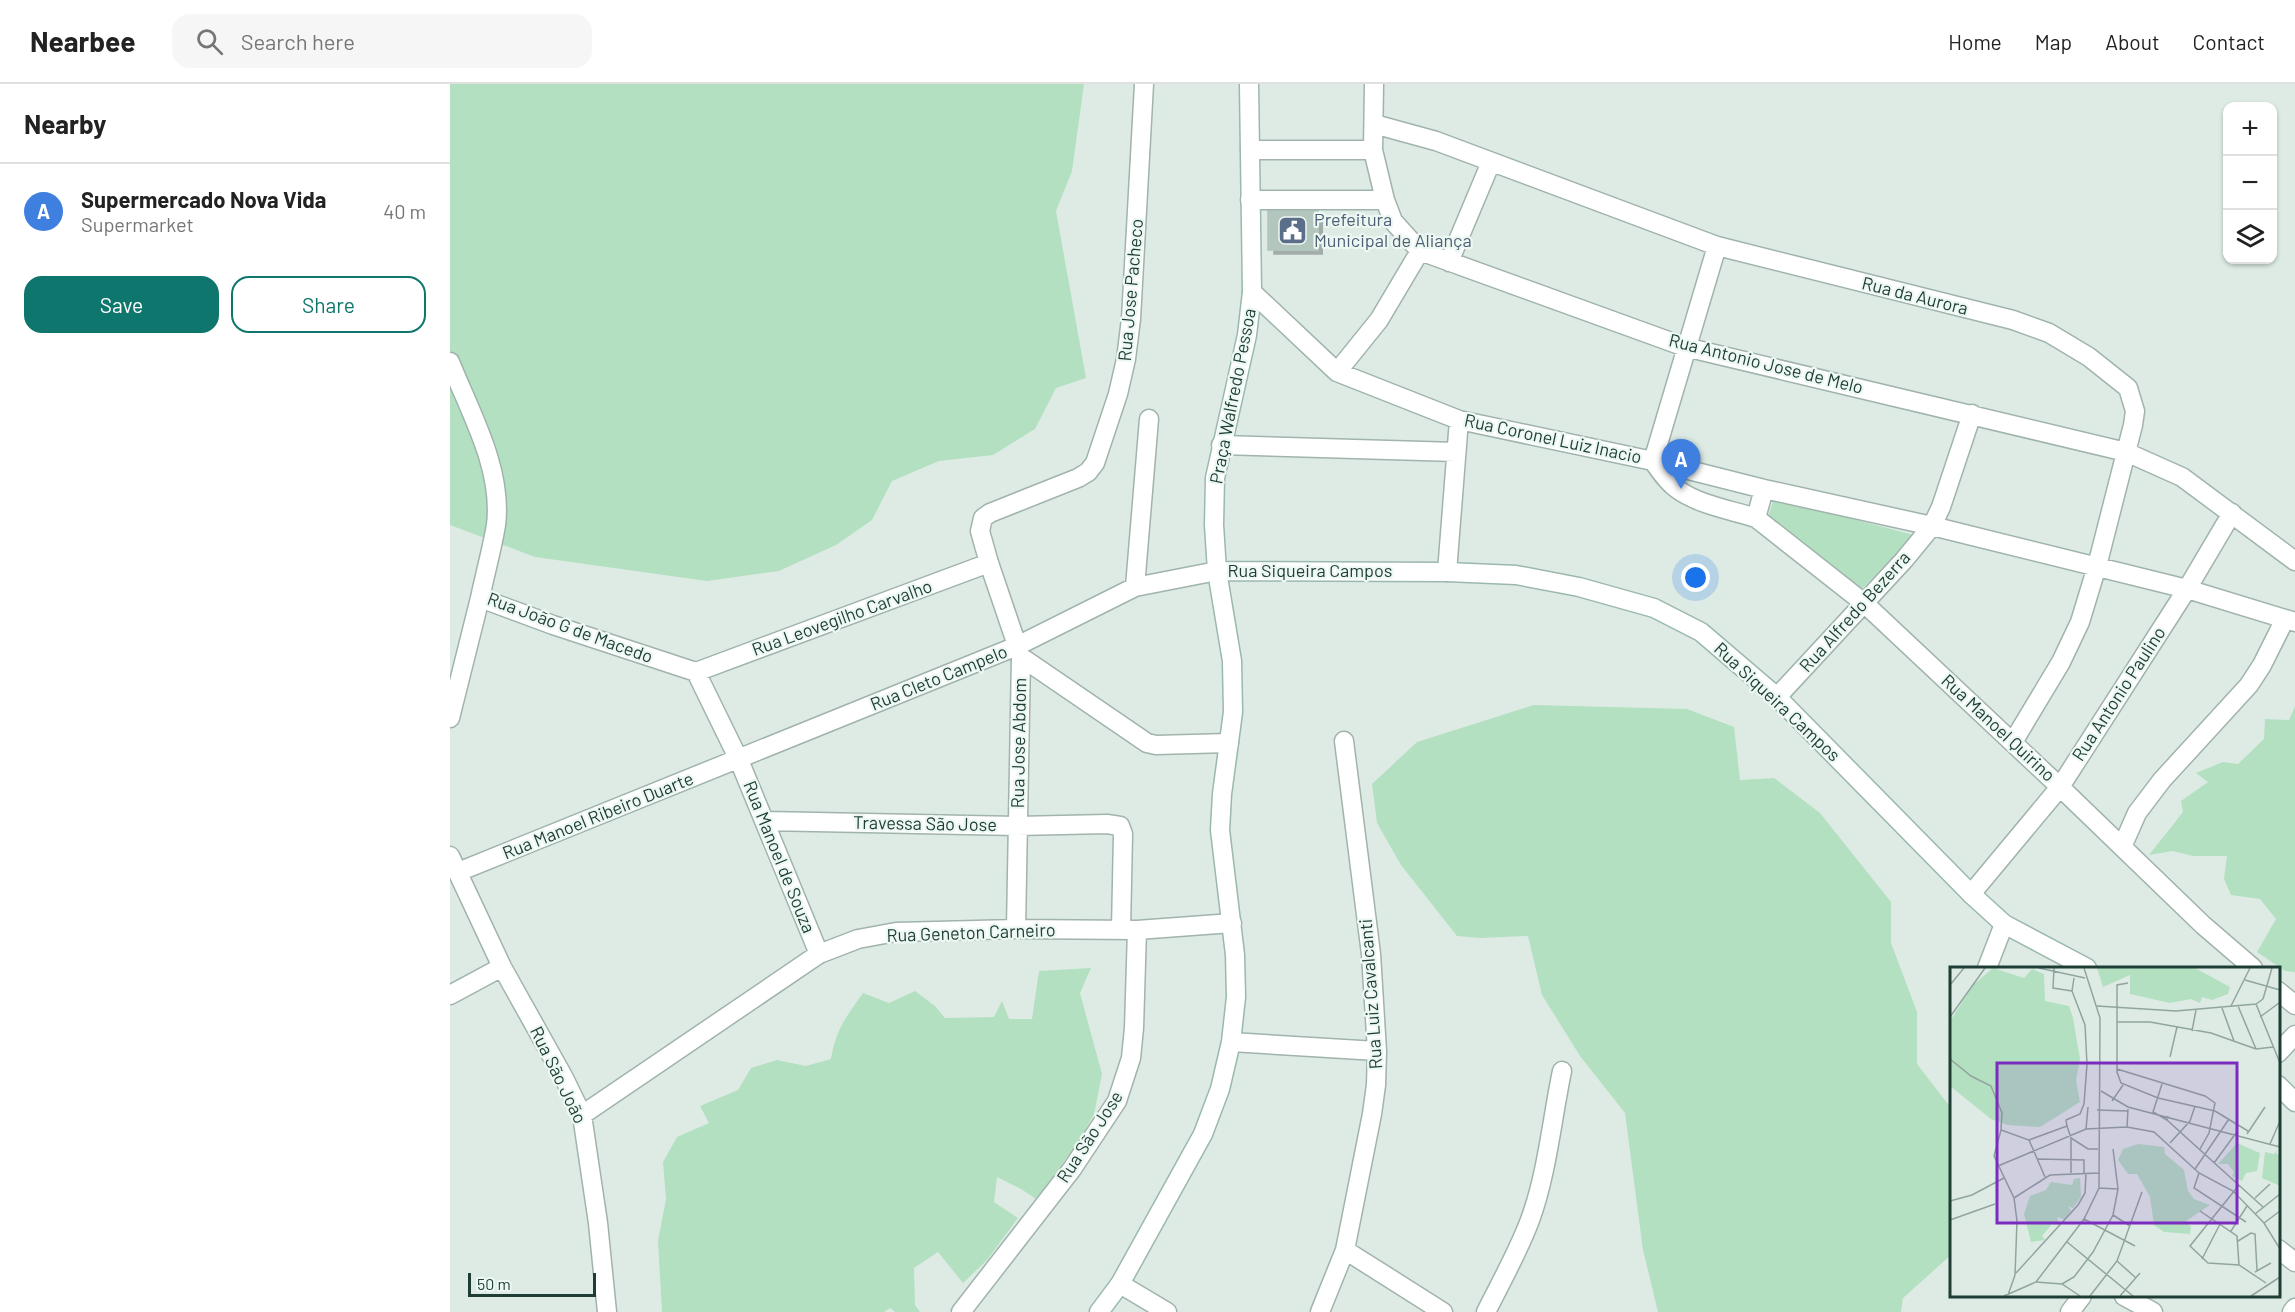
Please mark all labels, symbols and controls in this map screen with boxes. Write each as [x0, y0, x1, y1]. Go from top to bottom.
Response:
search box [172, 14, 592, 68]
text: Nearbee [30, 24, 136, 58]
icon: search [193, 25, 226, 58]
text: Search here [241, 28, 355, 54]
text: Home [1948, 29, 2002, 54]
text: Map [2035, 29, 2072, 54]
text: About [2105, 29, 2160, 54]
text: Contact [2193, 29, 2265, 54]
map controls [2223, 102, 2277, 264]
button: + [2223, 102, 2277, 156]
text: Nearby [24, 108, 106, 139]
button: − [2223, 156, 2277, 210]
text: Supermercado Nova Vida [81, 186, 326, 212]
text: A [37, 199, 50, 223]
text: 40 m [383, 199, 426, 223]
place label: Prefeitura Municipal de Aliança [1314, 208, 1472, 251]
button: layers [2223, 210, 2277, 264]
text: Supermarket [81, 212, 194, 236]
public building icon: Prefeitura Municipal de Aliança [1277, 214, 1309, 246]
street label: Rua Jose Pacheco [1113, 218, 1147, 362]
street label: Rua da Aurora [1860, 271, 1971, 319]
button: Save [24, 276, 219, 333]
button: Share [231, 276, 426, 333]
street label: Praça Walfredo Pessoa [1204, 306, 1260, 485]
street label: Rua Antonio Jose de Melo [1667, 328, 1866, 398]
street label: Rua Coronel Luiz Inacio [1463, 408, 1644, 468]
pin: A [1662, 440, 1700, 489]
street label: Rua Alfredo Bezerra [1794, 546, 1914, 676]
street label: Rua Siqueira Campos [1228, 559, 1392, 581]
your location [1681, 563, 1710, 592]
street label: Rua Leovegilho Carvalho [749, 574, 935, 660]
street label: Rua João G de Macedo [485, 587, 656, 667]
street label: Rua Antonio Paulino [2067, 622, 2170, 765]
street label: Rua Siqueira Campos [1710, 637, 1845, 766]
street label: Rua Cleto Campelo [867, 640, 1010, 715]
street label: Rua Manoel Quirino [1937, 669, 2060, 786]
street label: Rua Jose Abdom [1006, 677, 1030, 809]
street label: Rua Manoel Ribeiro Duarte [499, 767, 696, 863]
street label: Rua Manoel de Souza [739, 777, 821, 936]
street label: Travessa São Jose [853, 811, 997, 835]
street label: Rua Geneton Carneiro [886, 918, 1056, 946]
street label: Rua Luiz Cavalcanti [1354, 918, 1386, 1070]
inset map [1950, 967, 2280, 1297]
street label: Rua São João [526, 1022, 592, 1127]
street label: Rua São Jose [1051, 1086, 1127, 1186]
scale bar [468, 1270, 596, 1298]
text: 50 m [477, 1274, 511, 1293]

